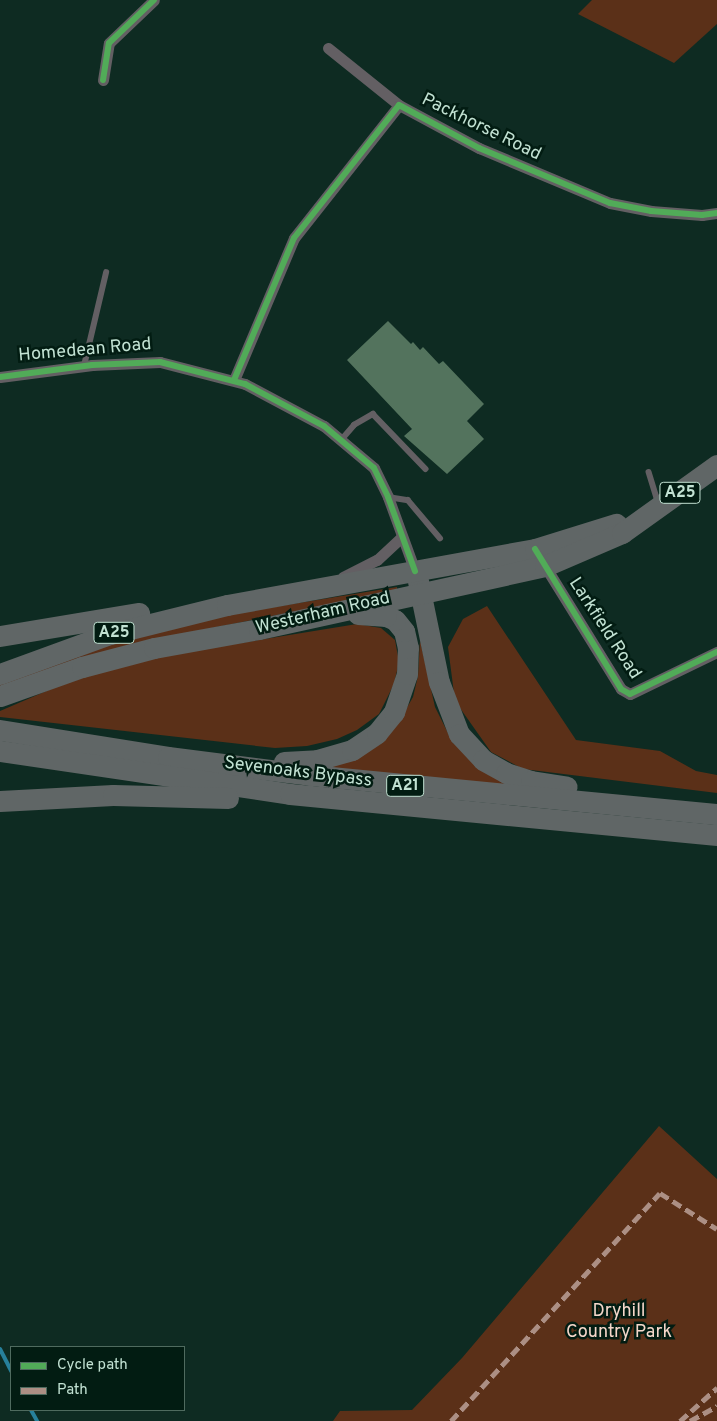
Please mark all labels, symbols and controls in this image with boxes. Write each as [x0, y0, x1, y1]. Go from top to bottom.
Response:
street label: Packhorse Road [418, 90, 544, 166]
street label: Homedean Road [18, 334, 152, 368]
road number: A25 [659, 479, 701, 506]
street label: Larkfield Road [563, 574, 645, 684]
street label: Westerham Road [254, 588, 392, 640]
road number: A25 [93, 620, 135, 646]
street label: Sevenoaks Bypass [223, 753, 373, 793]
road number: A21 [385, 772, 425, 799]
park label: Dryhill Country Park [566, 1302, 672, 1345]
legend [10, 1346, 185, 1411]
text: Cycle path [57, 1356, 128, 1375]
text: Path [57, 1381, 88, 1400]

